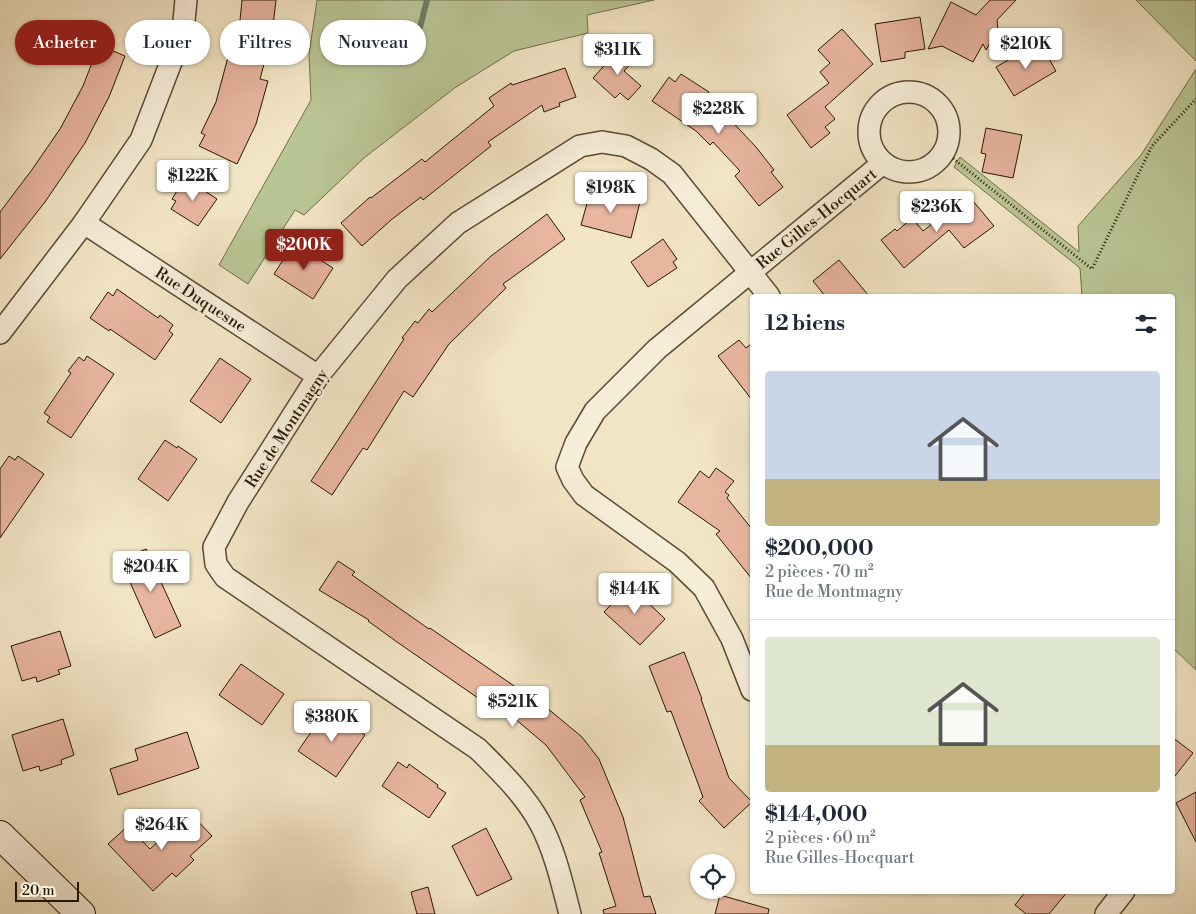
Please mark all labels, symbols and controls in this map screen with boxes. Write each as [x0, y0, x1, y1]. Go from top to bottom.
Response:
chip: Acheter [15, 20, 115, 65]
chip: Louer [125, 20, 210, 65]
chip: Filtres [220, 20, 310, 65]
chip: Nouveau [320, 20, 426, 65]
pin: $210K [991, 28, 1061, 70]
pin: $311K [583, 34, 653, 76]
text: $210K [1000, 34, 1052, 54]
text: $311K [594, 40, 642, 60]
pin: $228K [684, 92, 754, 135]
text: $228K [693, 99, 745, 119]
pin: $122K [158, 160, 228, 202]
street label: Rue Gilles-Hocquart [752, 164, 881, 274]
text: $122K [168, 166, 218, 186]
pin: $198K [576, 172, 646, 214]
text: $198K [586, 178, 636, 198]
pin: $236K [902, 190, 972, 233]
text: $236K [911, 197, 963, 217]
pin: $200K [269, 228, 339, 271]
text: $200K [276, 235, 332, 255]
street label: Rue Duquesne [151, 263, 250, 337]
icon: filters [1132, 310, 1160, 338]
text: 12 biens [765, 311, 845, 337]
street label: Rue de Montmagny [241, 365, 333, 492]
icon: home [918, 404, 1008, 494]
text: $200,000 [765, 536, 873, 562]
pin: $204K [116, 550, 186, 593]
text: $204K [124, 557, 178, 577]
text: 2 pièces · 70 m² [765, 562, 874, 582]
pin: $144K [600, 572, 670, 615]
text: $144K [609, 579, 661, 599]
text: Rue de Montmagny [765, 582, 903, 602]
icon: home [918, 669, 1008, 759]
pin: $521K [478, 686, 548, 728]
text: $521K [488, 692, 538, 712]
pin: $380K [297, 700, 367, 743]
text: $380K [305, 707, 359, 727]
text: $144,000 [765, 802, 867, 828]
pin: $264K [127, 808, 197, 851]
text: $264K [135, 815, 189, 835]
text: 2 pièces · 60 m² [765, 828, 876, 848]
text: Rue Gilles-Hocquart [765, 848, 915, 868]
map controls [690, 854, 735, 899]
button: locate [690, 854, 735, 899]
scale bar [15, 879, 79, 902]
text: 20 m [22, 882, 54, 900]

